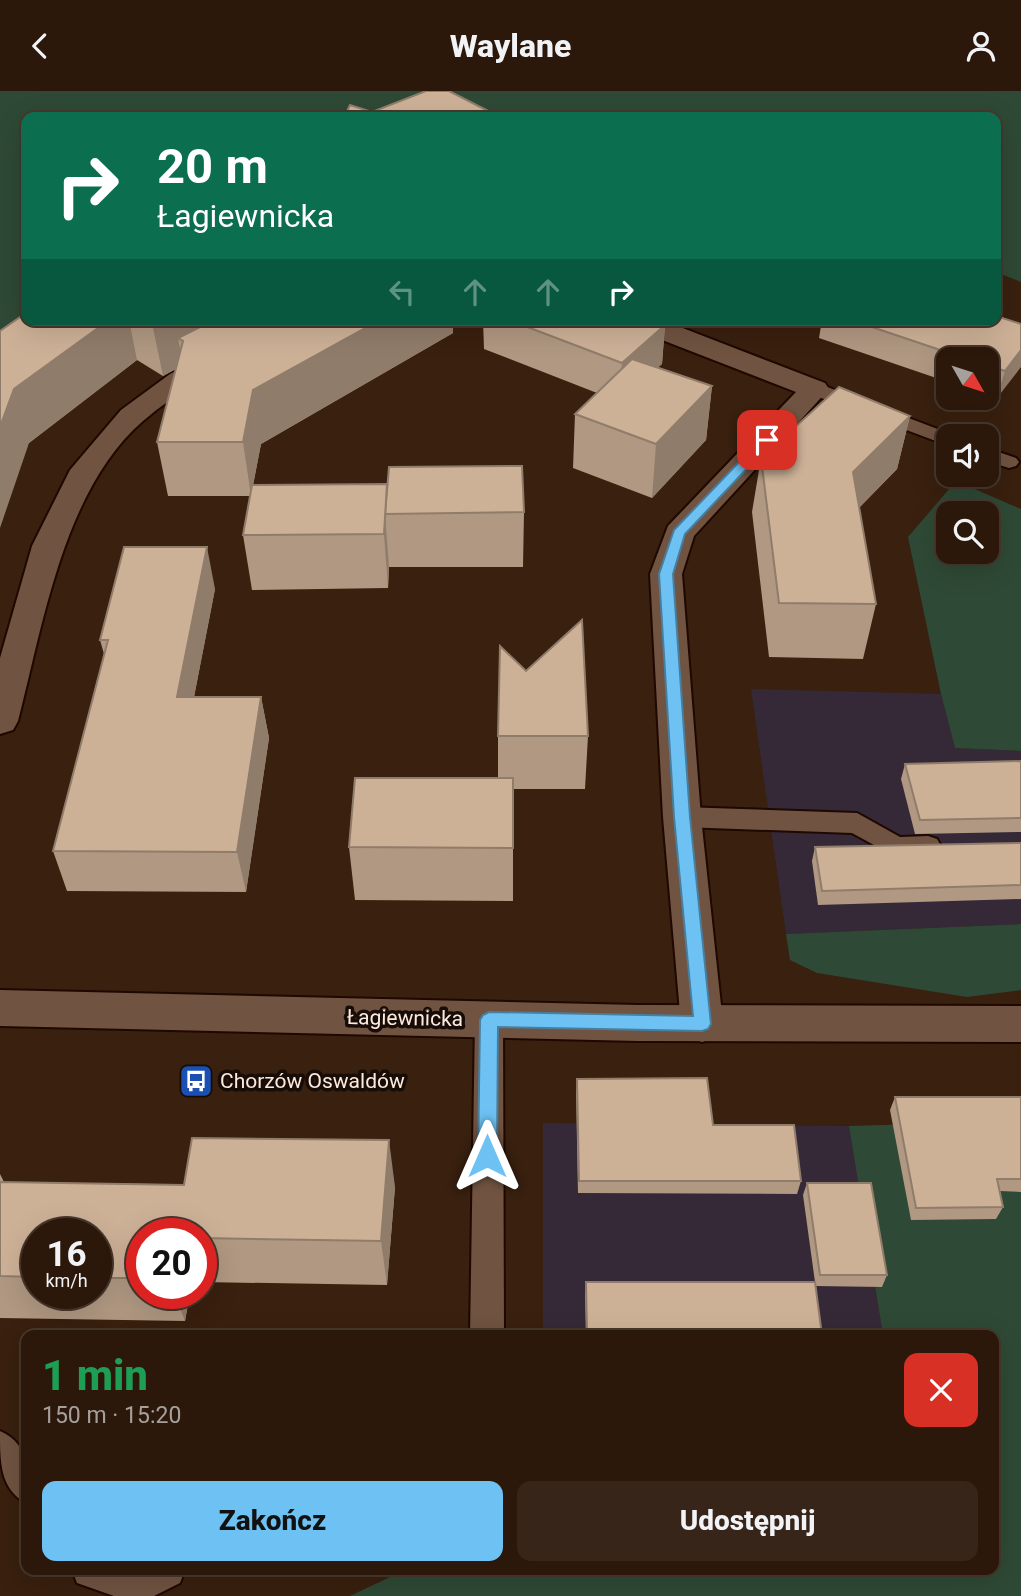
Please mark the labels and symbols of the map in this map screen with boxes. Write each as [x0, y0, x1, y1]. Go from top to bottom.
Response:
north arrow [936, 347, 999, 409]
pin [737, 410, 797, 470]
street label: Łagiewnicka [347, 1005, 463, 1031]
bus stop icon: Chorzów Oswaldów [177, 1062, 215, 1100]
place label: Chorzów Oswaldów [220, 1069, 405, 1093]
position arrow [450, 1119, 524, 1193]
speed limit sign: 20 [126, 1218, 217, 1309]

